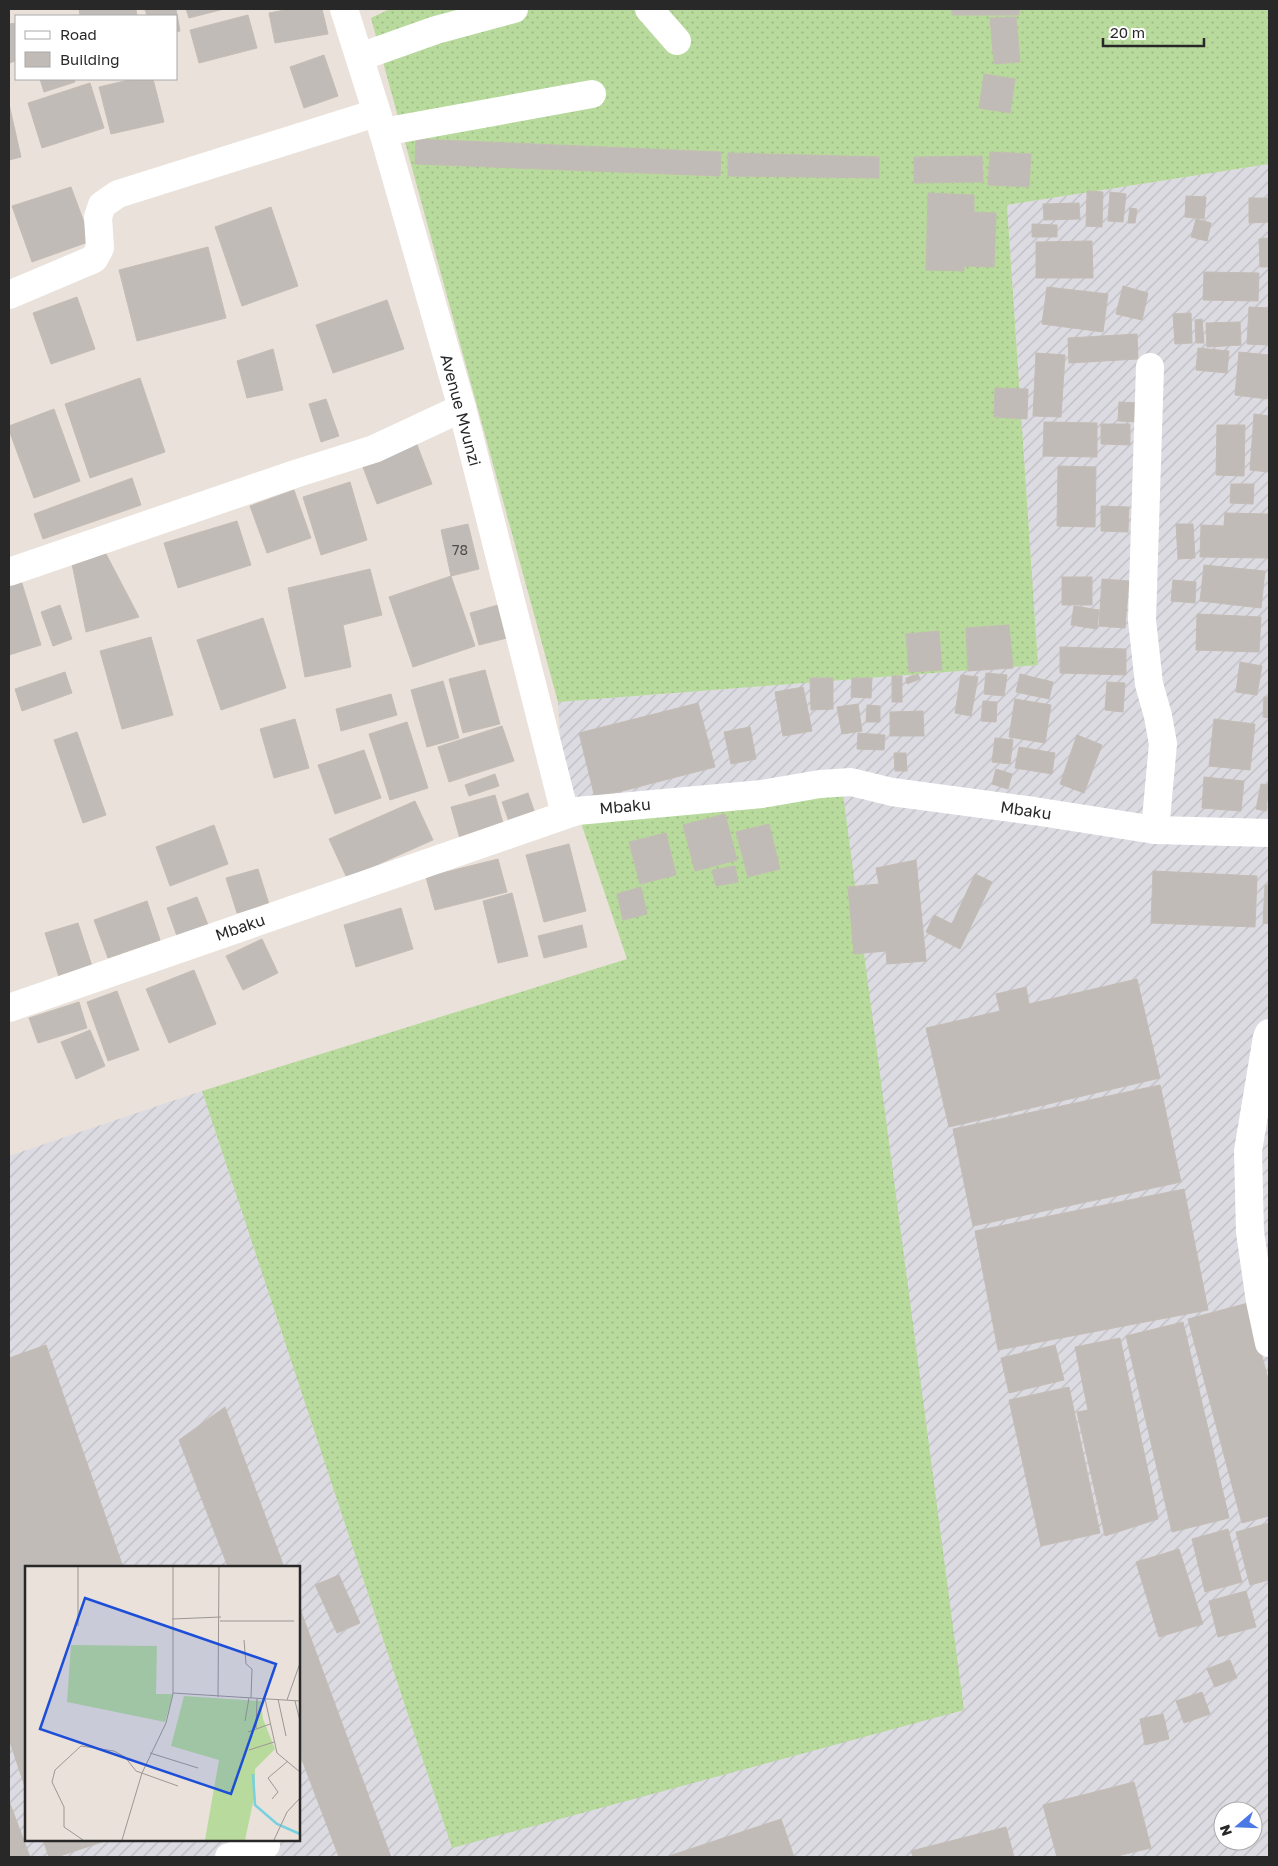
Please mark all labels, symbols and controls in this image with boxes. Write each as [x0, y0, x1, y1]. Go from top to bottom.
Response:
legend [15, 15, 178, 80]
scale bar [1103, 15, 1204, 47]
text: 20 m [1110, 23, 1145, 41]
text: Road [60, 25, 97, 43]
text: Building [60, 50, 120, 68]
street label: Avenue Mvunzi [436, 352, 486, 468]
house number: 78 [452, 541, 468, 558]
street label: Mbaku [599, 794, 651, 818]
street label: Mbaku [999, 797, 1053, 823]
street label: Mbaku [212, 909, 268, 945]
inset map [25, 1566, 300, 1841]
north arrow [1213, 1801, 1263, 1851]
text: N [1215, 1823, 1235, 1838]

